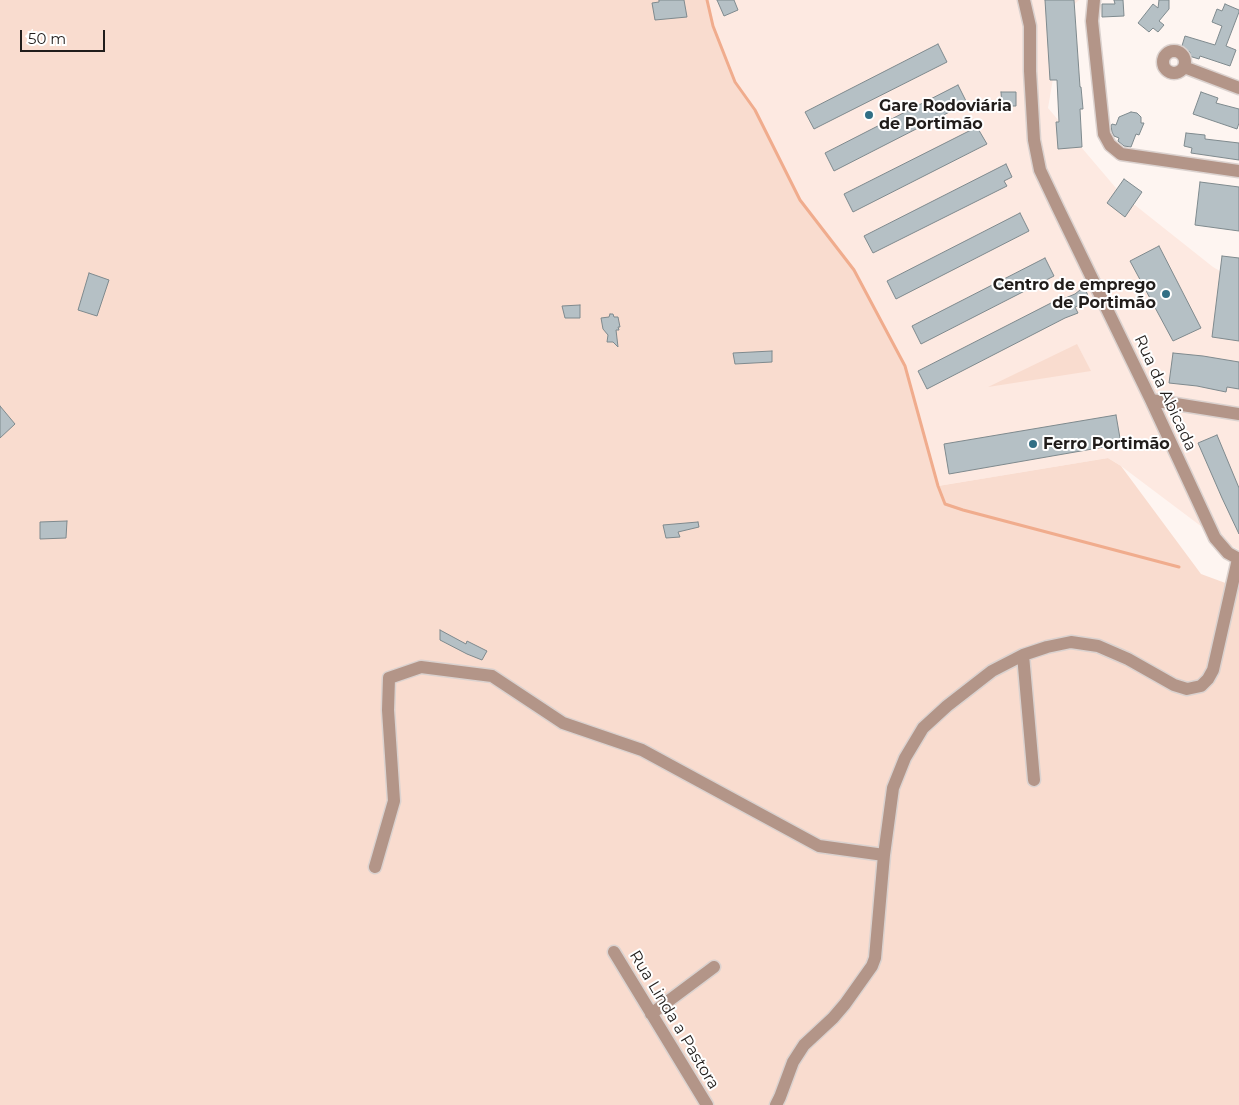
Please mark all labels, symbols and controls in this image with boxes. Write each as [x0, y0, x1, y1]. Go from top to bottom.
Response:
scale bar [22, 20, 108, 52]
text: 50 m [28, 29, 66, 48]
place label: Gare Rodoviária de Portimão [879, 96, 1012, 134]
marker: Gare Rodoviária de Portimão [863, 109, 875, 121]
place label: Centro de emprego de Portimão [993, 275, 1156, 313]
marker: Centro de emprego de Portimão [1160, 288, 1172, 300]
street label: Rua da Abicada [1130, 332, 1200, 454]
place label: Ferro Portimão [1043, 434, 1170, 454]
marker: Ferro Portimão [1027, 438, 1039, 450]
street label: Rua Linda a Pastora [625, 947, 723, 1093]

